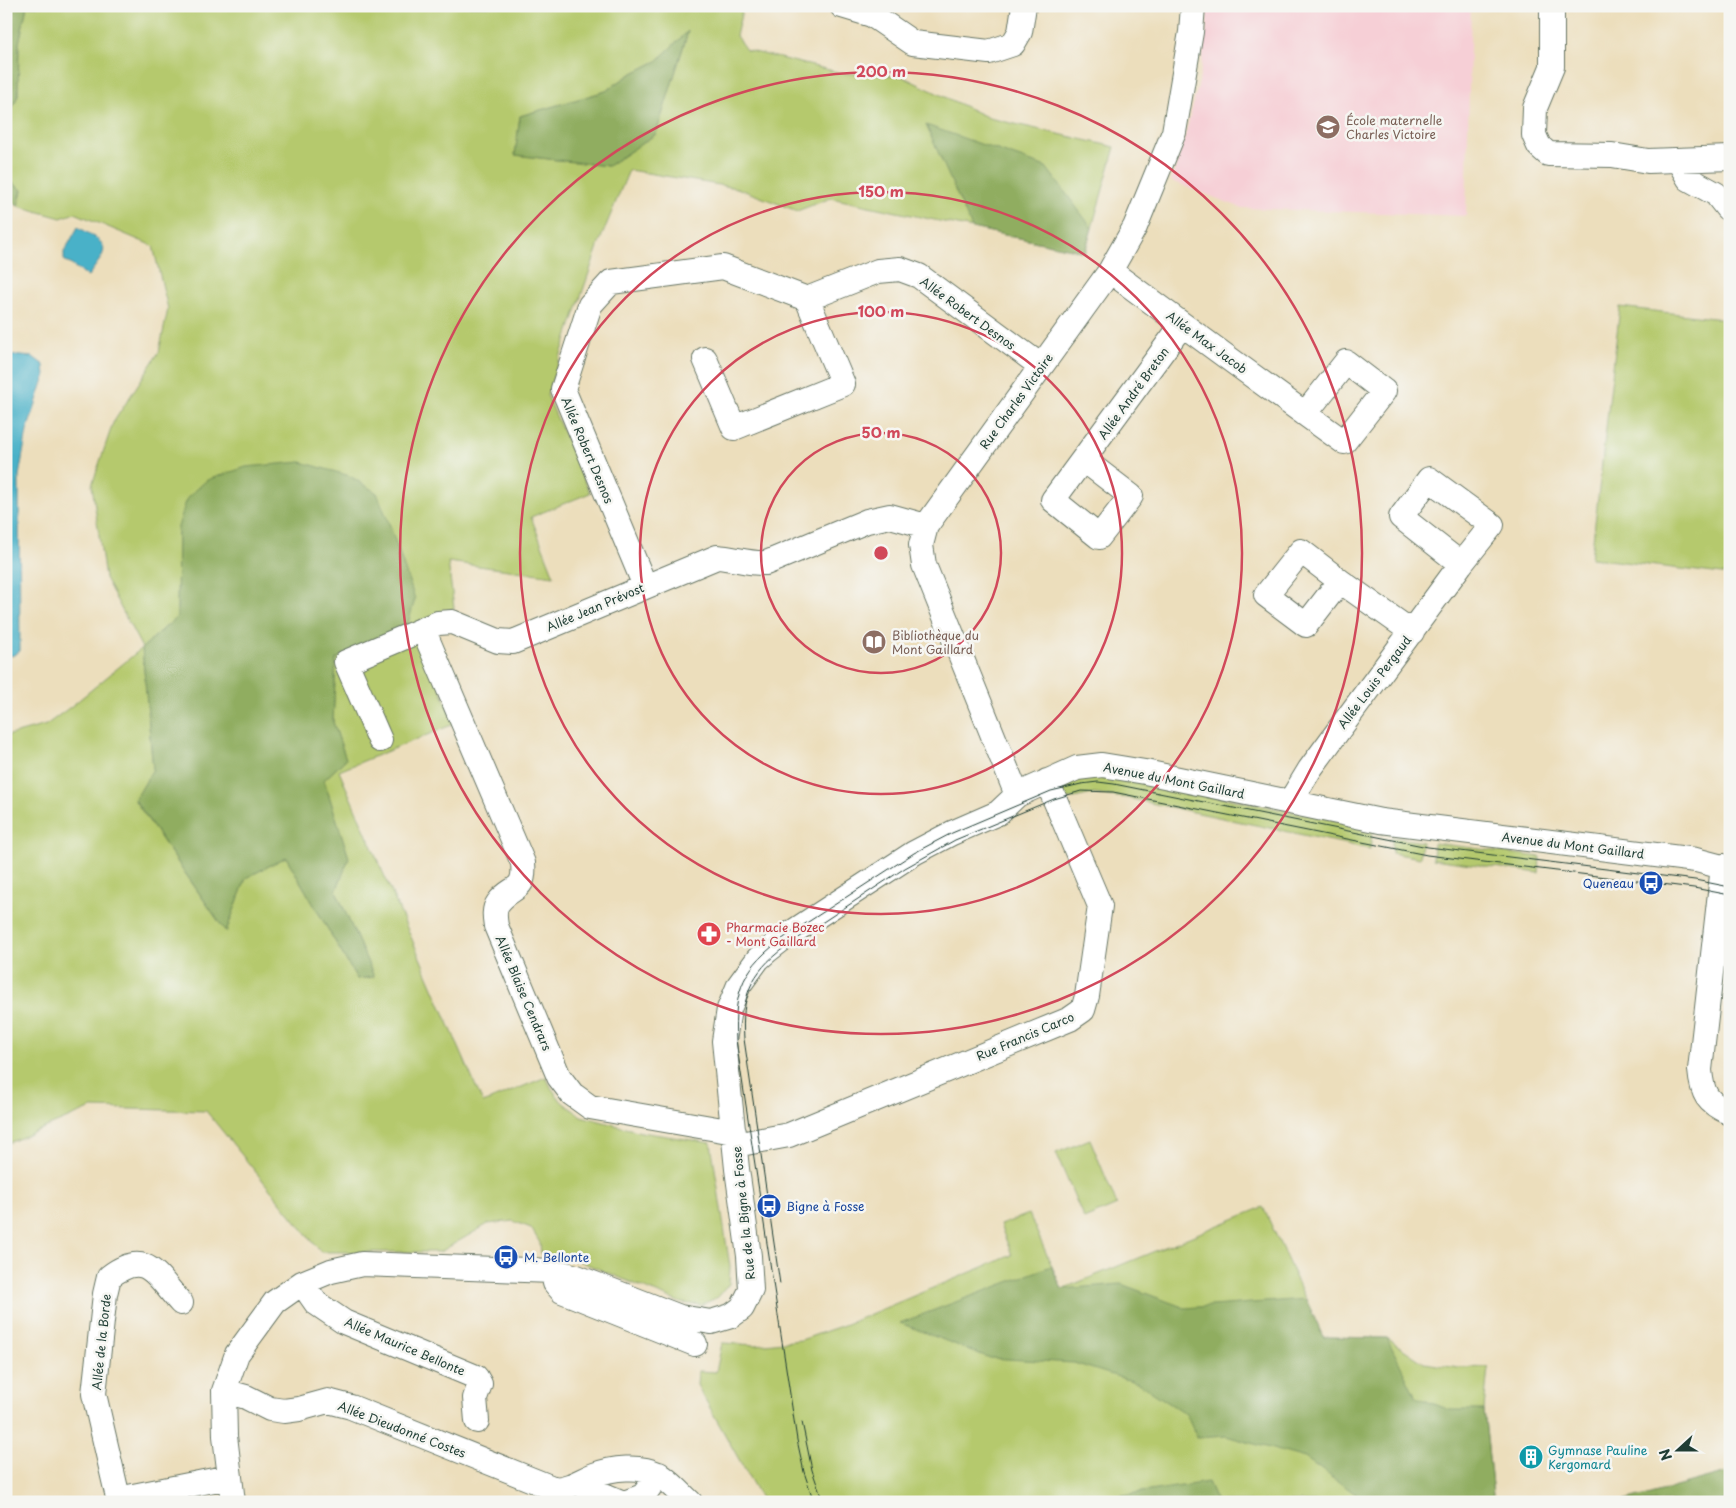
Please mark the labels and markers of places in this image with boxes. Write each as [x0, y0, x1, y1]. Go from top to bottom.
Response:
place label: École maternelle Charles Victoire [1346, 111, 1443, 143]
school or university icon: École maternelle Charles Victoire [1315, 114, 1341, 140]
centre of rings [872, 544, 890, 562]
place label: Bibliothèque du Mont Gaillard [892, 626, 979, 658]
library icon: Bibliothèque du Mont Gaillard [861, 629, 887, 655]
bus stop icon: Queneau [1638, 870, 1664, 896]
place label: Queneau [1583, 874, 1634, 892]
place label: Pharmacie Bozec - Mont Gaillard [726, 918, 825, 950]
pharmacy icon: Pharmacie Bozec - Mont Gaillard [696, 921, 722, 947]
bus stop icon: Bigne à Fosse [756, 1193, 782, 1219]
place label: Bigne à Fosse [786, 1197, 865, 1215]
bus stop icon: M. Bellonte [493, 1244, 519, 1270]
place label: M. Bellonte [524, 1248, 590, 1266]
place label: Gymnase Pauline Kergomard [1548, 1441, 1648, 1473]
building icon: Gymnase Pauline Kergomard [1518, 1444, 1544, 1470]

